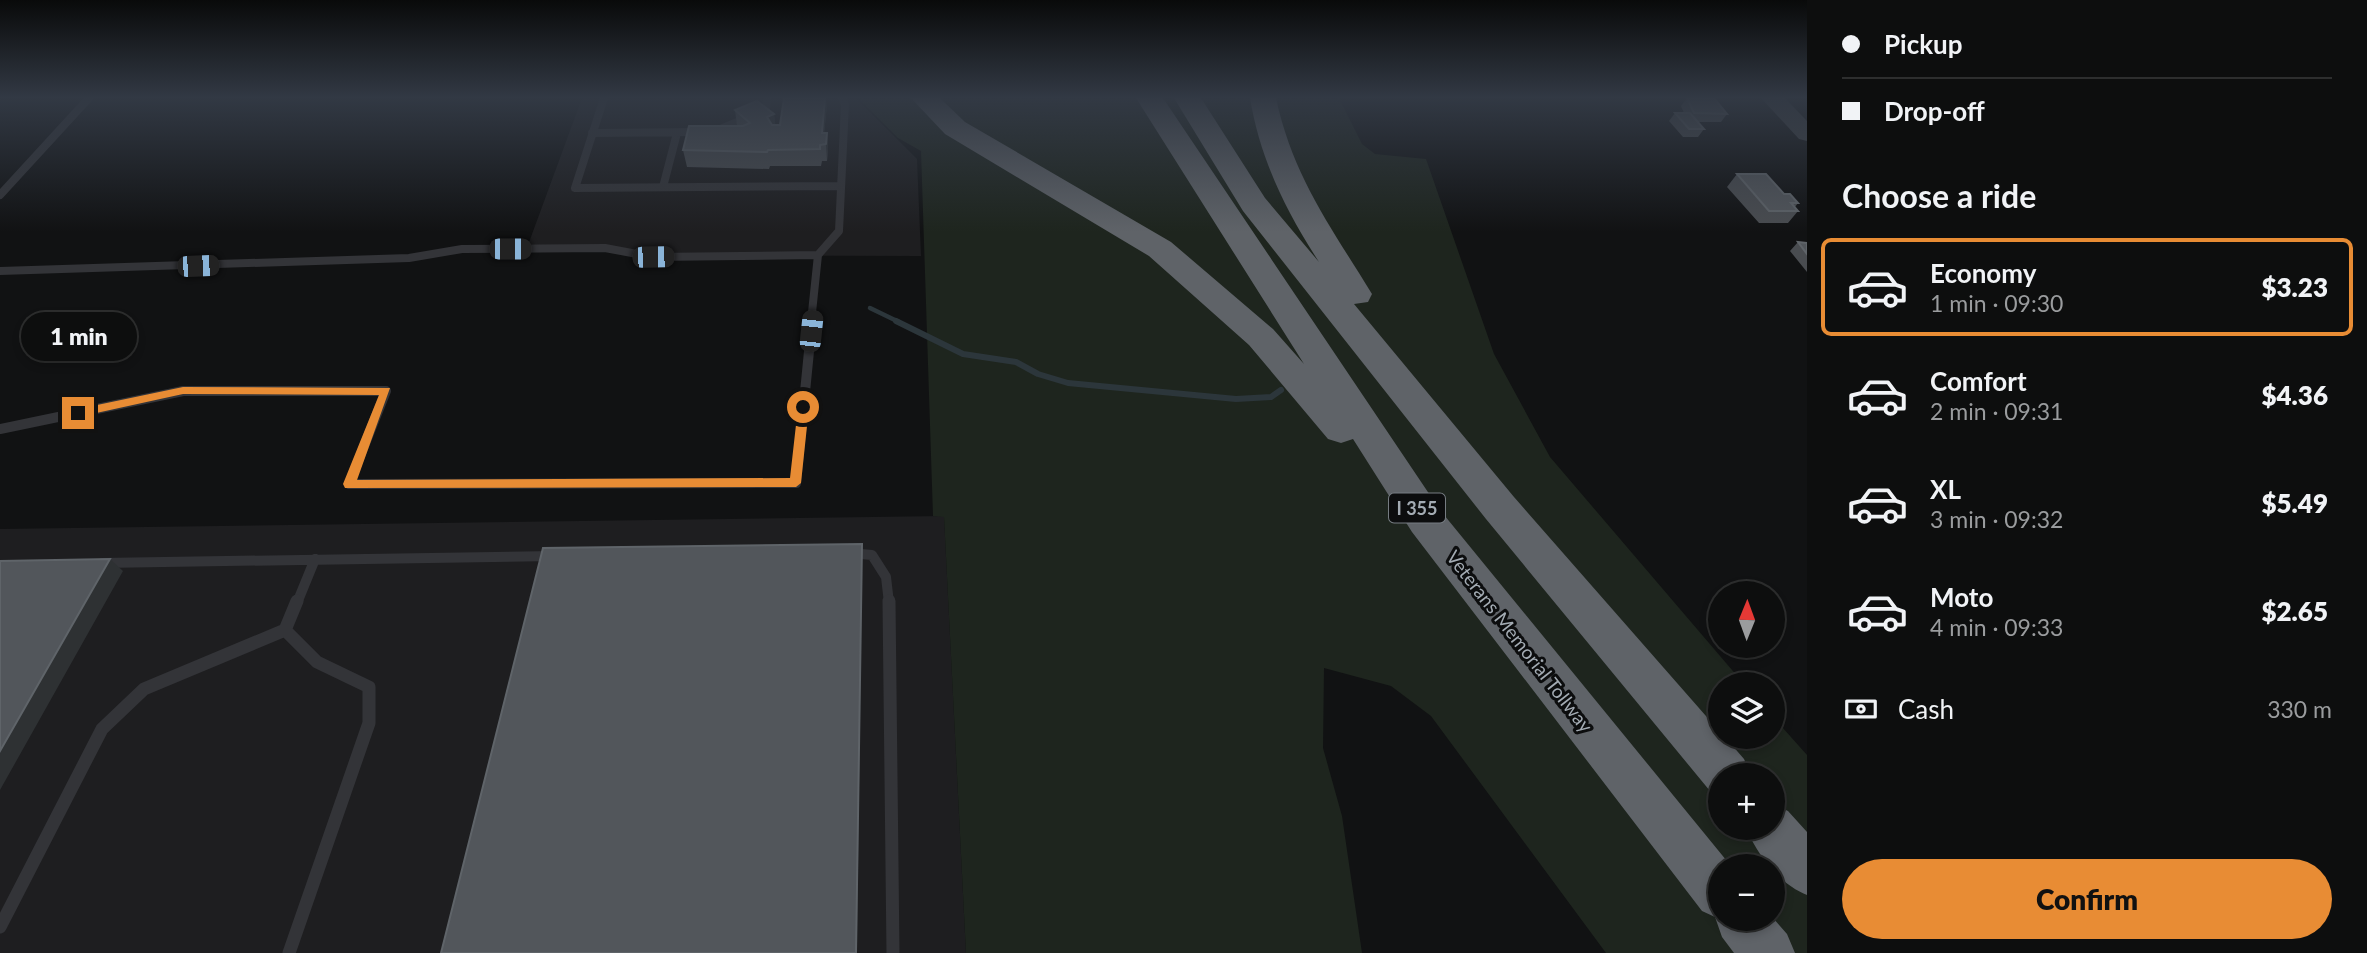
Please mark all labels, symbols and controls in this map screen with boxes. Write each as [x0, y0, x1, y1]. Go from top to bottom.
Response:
text: Pickup [1884, 28, 1963, 60]
text: Drop-off [1884, 95, 1985, 127]
text: Choose a ride [1842, 176, 2036, 215]
car [490, 239, 532, 260]
car [632, 246, 675, 268]
car [177, 255, 220, 277]
icon: car [1846, 256, 1909, 319]
text: Economy [1930, 257, 2036, 289]
text: $3.23 [2261, 271, 2328, 303]
text: 1 min · 09:30 [1930, 289, 2063, 317]
car [799, 309, 824, 353]
callout: 1 min [20, 312, 136, 360]
text: 1 min [50, 322, 108, 350]
icon: car [1846, 364, 1909, 427]
text: Comfort [1930, 365, 2027, 397]
text: $4.36 [2261, 379, 2328, 411]
route start [787, 391, 819, 423]
route end [62, 397, 94, 429]
text: 2 min · 09:31 [1930, 397, 2063, 425]
icon: car [1846, 472, 1909, 535]
text: XL [1930, 473, 1961, 505]
text: $5.49 [2261, 487, 2328, 519]
road number: I 355 [1389, 494, 1445, 522]
text: 3 min · 09:32 [1930, 505, 2063, 533]
street label: Veterans Memorial Tollway [1442, 546, 1598, 737]
icon: car [1846, 580, 1909, 643]
north arrow [1708, 581, 1785, 658]
map controls [1708, 581, 1785, 931]
text: Moto [1930, 581, 1993, 613]
text: $2.65 [2261, 595, 2328, 627]
text: 4 min · 09:33 [1930, 613, 2063, 641]
button: layers [1708, 672, 1785, 749]
icon: cash [1842, 690, 1880, 728]
text: Cash [1898, 693, 1954, 725]
text: 330 m [2267, 695, 2332, 723]
button: + [1708, 763, 1785, 840]
button: − [1708, 854, 1785, 931]
button: Confirm [1842, 859, 2332, 939]

